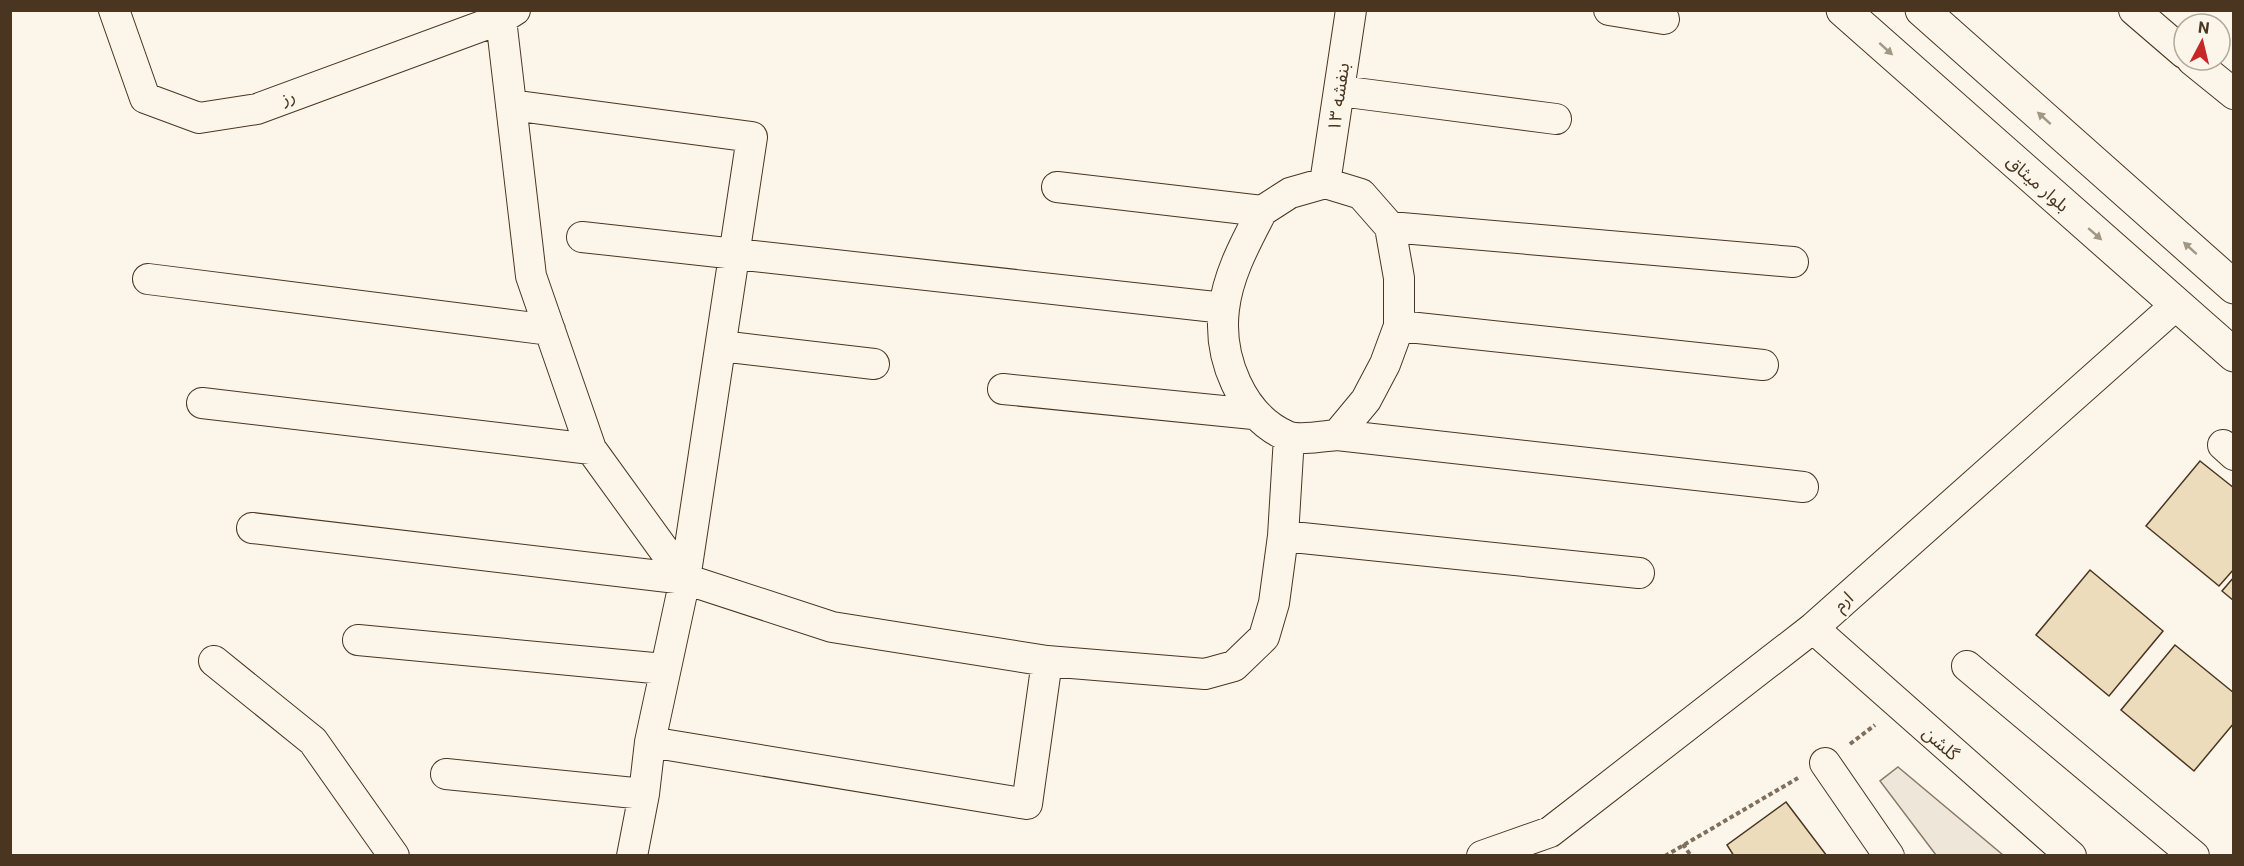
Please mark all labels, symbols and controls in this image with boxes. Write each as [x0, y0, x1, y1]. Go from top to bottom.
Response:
north arrow [2172, 12, 2232, 72]
text: N [2197, 17, 2211, 38]
one-way arrow [1878, 42, 1893, 55]
street label: بنفشه ۱۳ [1323, 61, 1353, 133]
street label: رز [277, 85, 298, 110]
one-way arrow [2037, 112, 2052, 125]
street label: بلوار میثاق [2002, 150, 2074, 217]
one-way arrow [2088, 227, 2103, 241]
one-way arrow [2182, 241, 2197, 255]
street label: ارم [1829, 587, 1860, 618]
street label: گلشن [1918, 722, 1964, 766]

